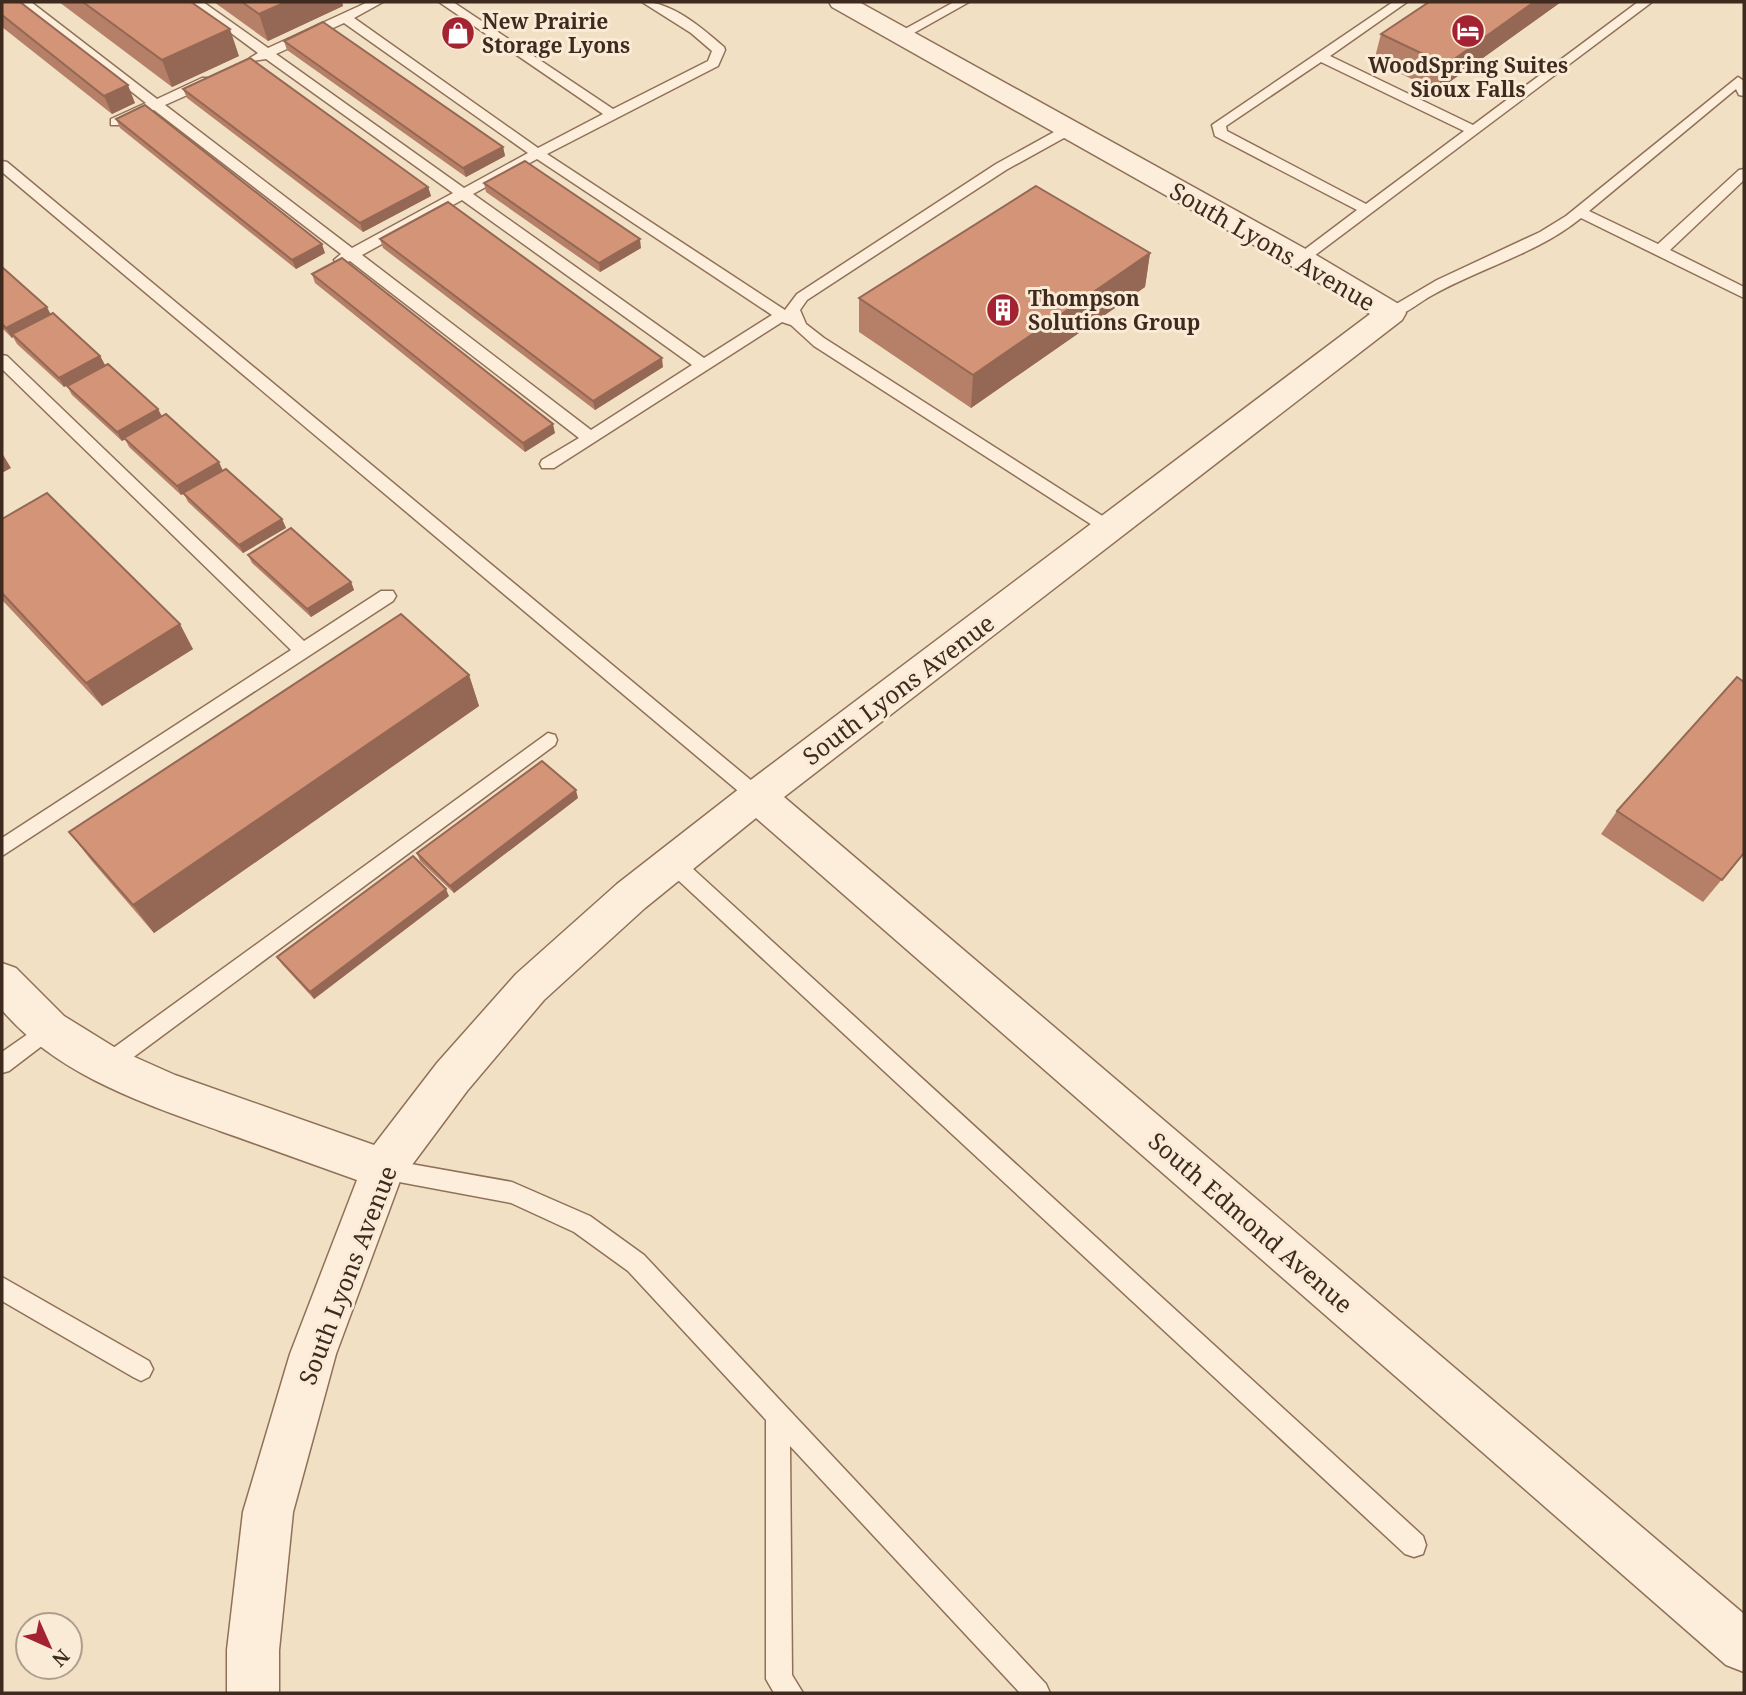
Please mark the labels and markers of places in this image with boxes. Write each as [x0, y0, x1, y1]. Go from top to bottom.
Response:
place label: New Prairie Storage Lyons [482, 7, 630, 59]
hotel icon: WoodSpring Suites Sioux Falls [1449, 12, 1487, 50]
shop icon: New Prairie Storage Lyons [439, 14, 477, 52]
place label: WoodSpring Suites Sioux Falls [1368, 51, 1568, 103]
place label: Thompson Solutions Group [1028, 284, 1200, 336]
building icon: Thompson Solutions Group [984, 291, 1022, 329]

